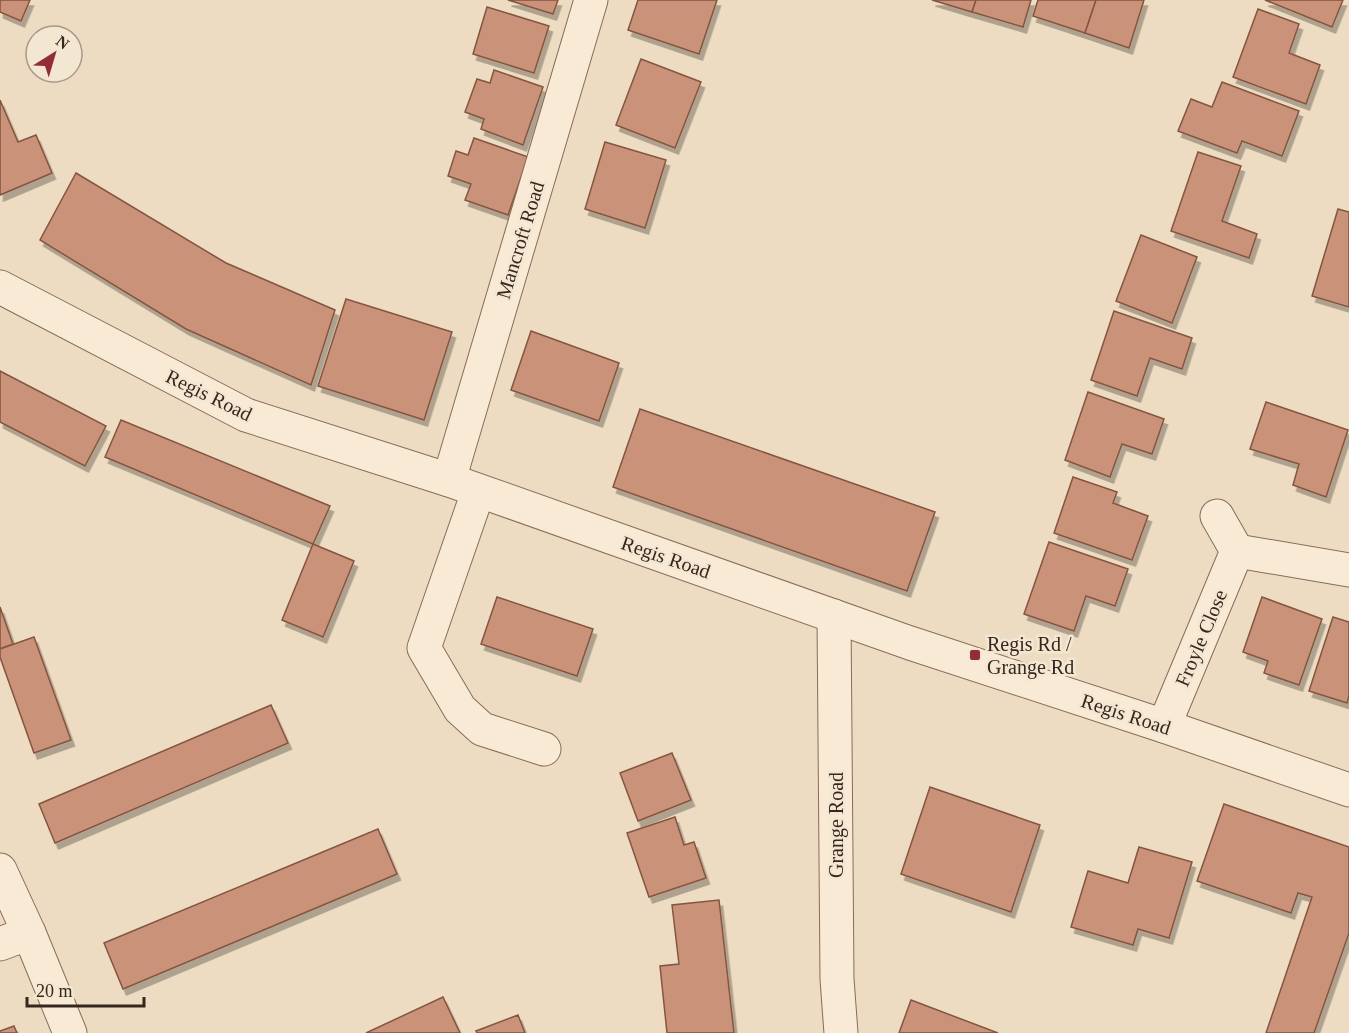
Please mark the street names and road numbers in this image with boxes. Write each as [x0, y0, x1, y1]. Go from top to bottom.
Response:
street label: Mancroft Road [492, 179, 548, 301]
street label: Regis Road [162, 365, 256, 426]
street label: Regis Road [618, 531, 713, 583]
street label: Froyle Close [1171, 586, 1232, 690]
street label: Regis Road [1078, 689, 1174, 740]
street label: Grange Road [825, 772, 848, 878]

